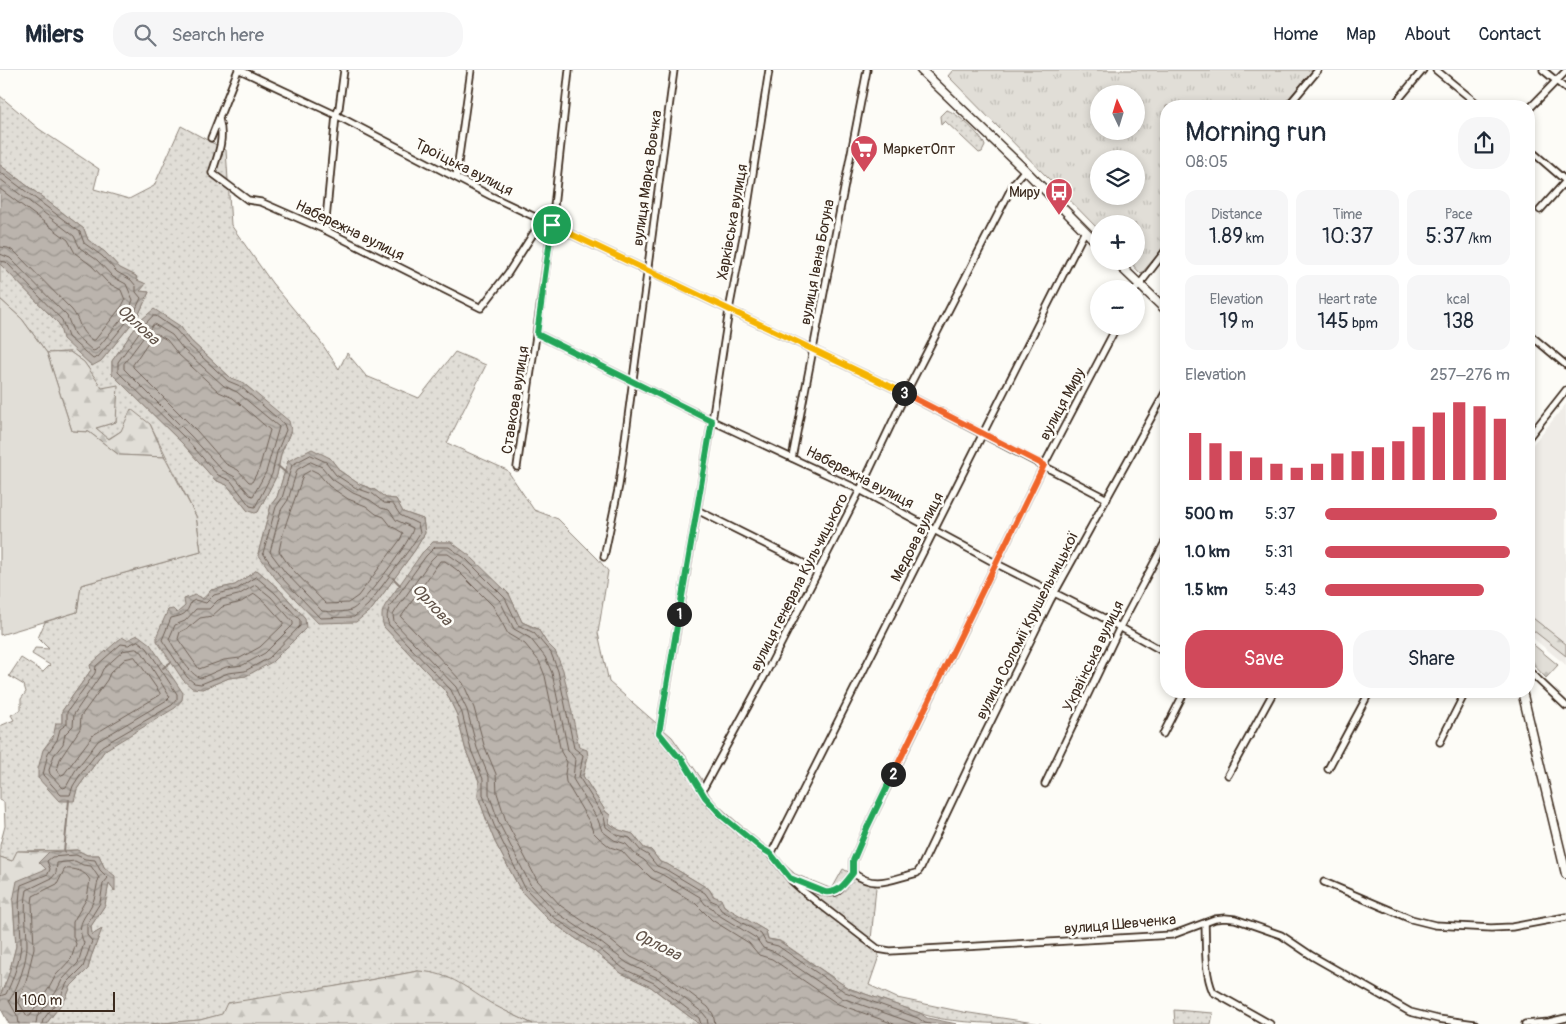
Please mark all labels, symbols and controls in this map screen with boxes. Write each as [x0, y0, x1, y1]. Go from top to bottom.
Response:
search box [113, 12, 463, 57]
text: Milers [25, 20, 83, 49]
icon: search [131, 21, 159, 49]
text: Search here [171, 23, 264, 47]
text: Home [1273, 23, 1318, 46]
text: Map [1346, 23, 1376, 46]
text: About [1404, 23, 1450, 46]
text: Contact [1478, 23, 1541, 46]
north arrow [1090, 85, 1145, 140]
map controls [1090, 85, 1145, 335]
street label: вулиця Марка Вовчка [629, 109, 666, 247]
text: Morning run [1185, 115, 1327, 150]
button: share [1458, 117, 1510, 169]
supermarket icon: МаркетОпт [849, 134, 879, 173]
street label: Троїцька вулиця [412, 135, 516, 200]
place label: МаркетОпт [883, 140, 956, 159]
button: layers [1090, 150, 1145, 205]
text: 08:05 [1185, 152, 1228, 172]
street label: Харківська вулиця [713, 163, 752, 281]
bus stop icon: Миру [1044, 177, 1074, 216]
place label: Миру [1009, 183, 1041, 202]
street label: Набережна вулиця [292, 196, 407, 265]
street label: вулиця Івана Богуна [796, 198, 839, 326]
pin [531, 204, 573, 246]
text: Distance [1211, 206, 1262, 223]
text: Time [1333, 206, 1362, 223]
text: Pace [1445, 206, 1472, 223]
icon: arrive [538, 211, 566, 239]
button: + [1090, 215, 1145, 270]
text: 1.89 [1209, 223, 1243, 250]
text: 10:37 [1322, 223, 1373, 250]
text: 5:37 [1425, 223, 1465, 250]
text: km [1243, 230, 1264, 247]
text: /km [1465, 230, 1492, 247]
button: − [1090, 280, 1145, 335]
text: Elevation [1210, 291, 1263, 308]
text: Heart rate [1318, 291, 1377, 308]
text: kcal [1447, 291, 1470, 308]
water label: Орлова [113, 300, 165, 350]
text: 19 [1219, 308, 1238, 335]
text: 145 [1317, 308, 1349, 335]
text: 138 [1443, 308, 1474, 335]
text: m [1238, 315, 1254, 332]
text: bpm [1349, 315, 1378, 332]
street label: Ставкова вулиця [498, 345, 533, 456]
street label: вулиця Миру [1036, 364, 1090, 444]
text: Elevation [1185, 365, 1246, 385]
text: 257–276 m [1430, 365, 1510, 385]
pin: 3 [892, 380, 916, 406]
text: 3 [901, 385, 908, 402]
street label: Набережна вулиця [803, 442, 917, 513]
street label: Медова вулиця [887, 489, 948, 585]
street label: вулиця генерала Кульчицького [746, 490, 853, 674]
text: 500 m [1185, 504, 1233, 524]
text: 5:37 [1265, 504, 1295, 524]
street label: вулиця Соломії Крушельницької [972, 528, 1083, 722]
text: 1.0 km [1185, 542, 1230, 562]
text: 5:31 [1265, 542, 1293, 562]
water label: Орлова [408, 580, 458, 631]
text: 1.5 km [1185, 580, 1228, 600]
text: 5:43 [1265, 580, 1296, 600]
street label: Українська вулиця [1058, 598, 1128, 715]
pin: 1 [666, 602, 692, 626]
text: 1 [677, 606, 682, 623]
button: Save [1185, 630, 1343, 688]
button: Share [1353, 630, 1510, 688]
pin: 2 [880, 762, 906, 786]
text: 2 [890, 766, 897, 783]
street label: вулиця Шевченка [1063, 910, 1177, 939]
water label: Орлова [631, 925, 686, 966]
scale bar [15, 989, 115, 1012]
text: 100 m [22, 992, 62, 1009]

